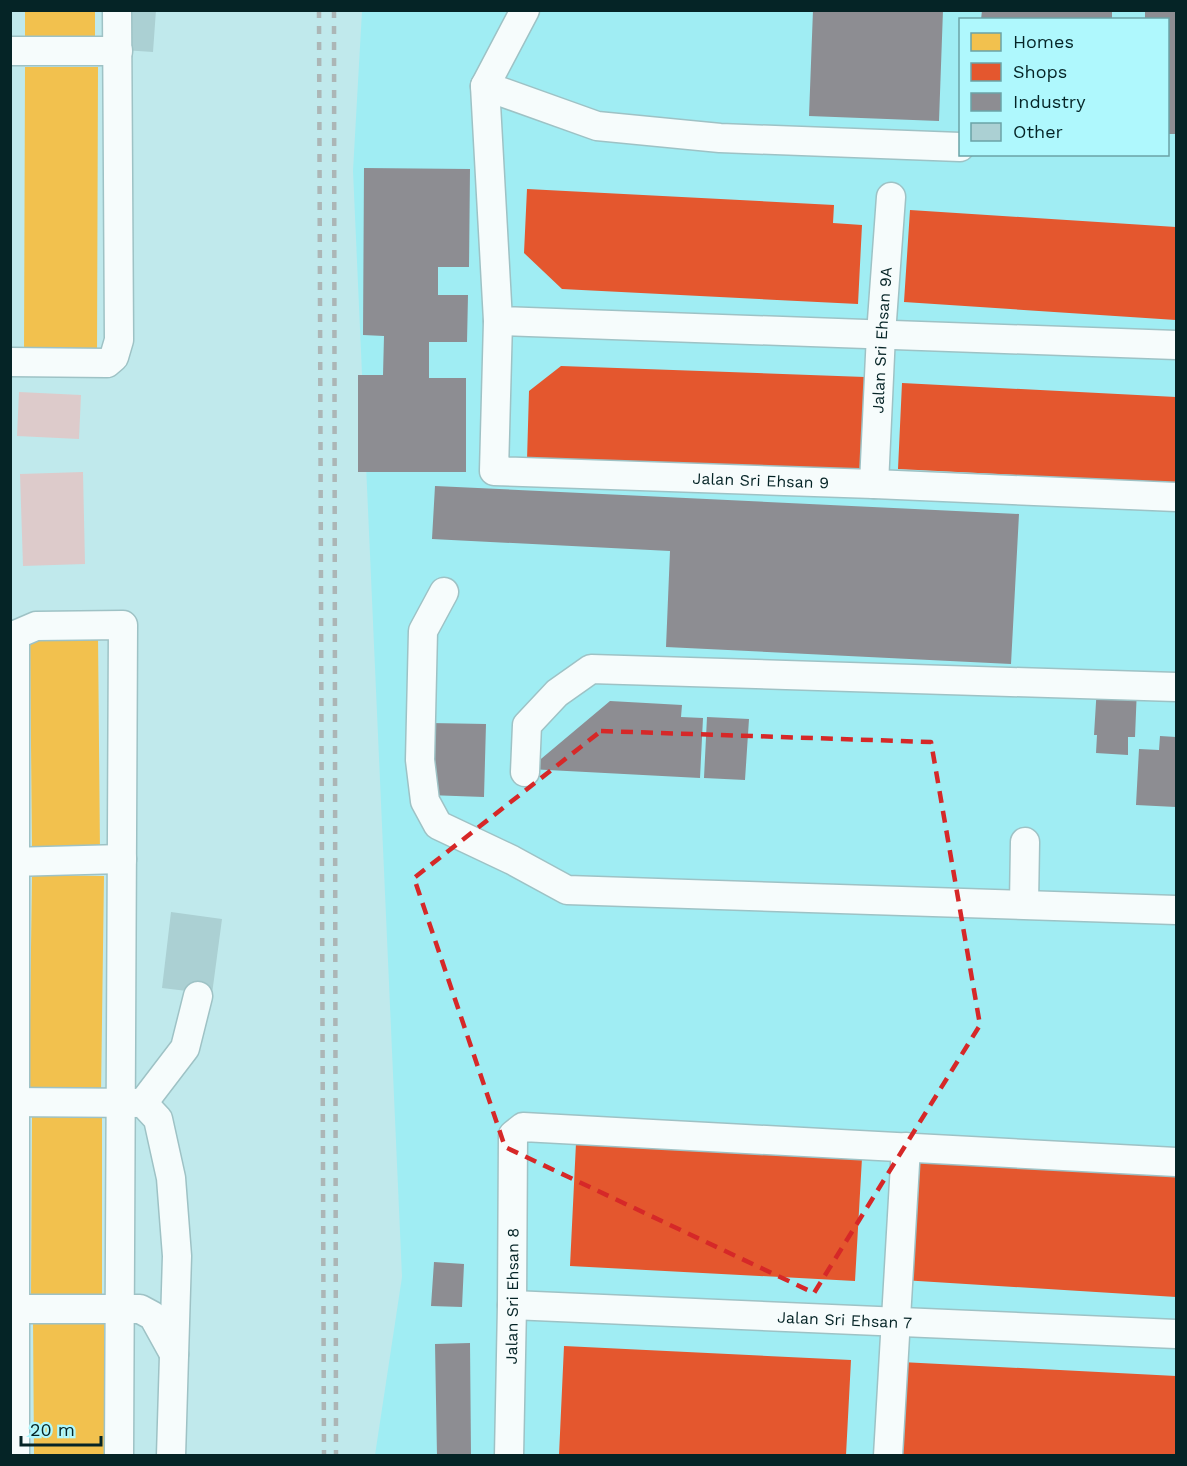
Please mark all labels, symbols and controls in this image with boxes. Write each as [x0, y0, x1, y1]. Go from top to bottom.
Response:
legend [959, 18, 1169, 156]
text: Homes [1013, 31, 1074, 52]
text: Shops [1013, 61, 1067, 82]
text: Industry [1013, 91, 1086, 112]
text: Other [1013, 121, 1063, 142]
street label: Jalan Sri Ehsan 9A [868, 266, 896, 414]
street label: Jalan Sri Ehsan 9 [692, 469, 829, 492]
street label: Jalan Sri Ehsan 8 [502, 1228, 522, 1364]
street label: Jalan Sri Ehsan 7 [777, 1308, 913, 1332]
scale bar [21, 1409, 100, 1447]
text: 20 m [30, 1419, 75, 1440]

